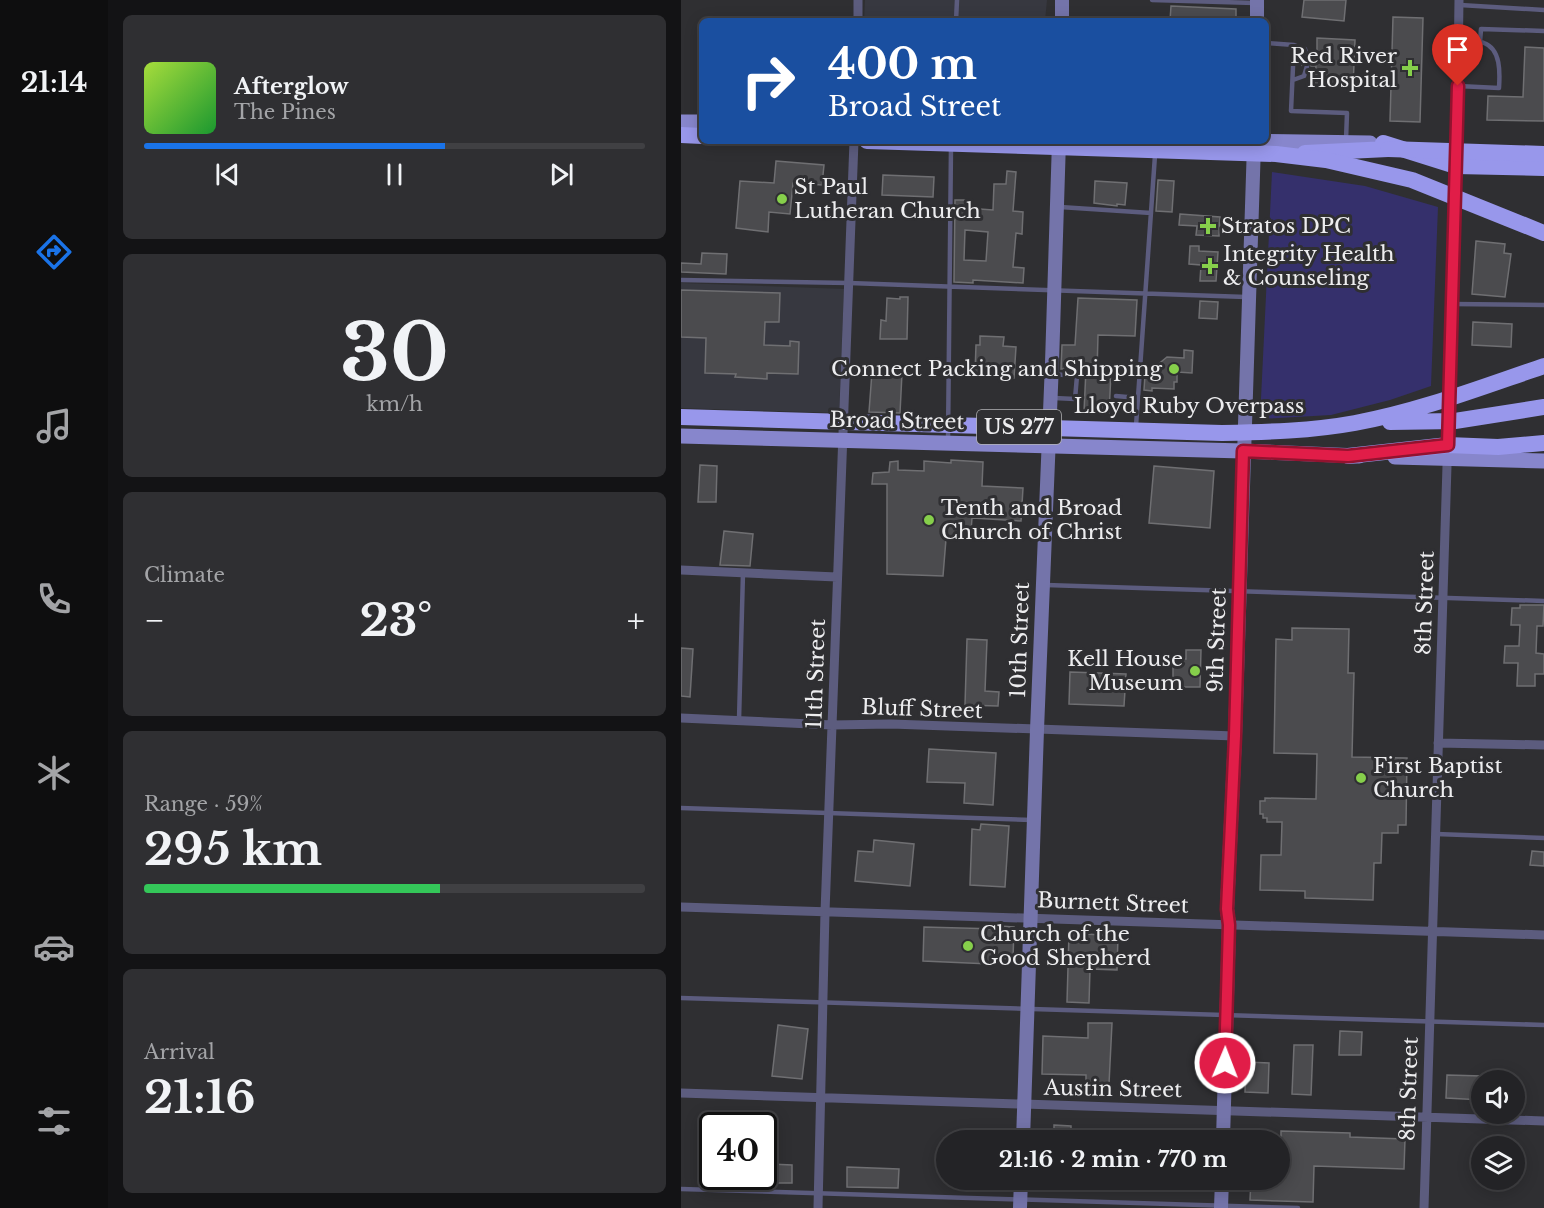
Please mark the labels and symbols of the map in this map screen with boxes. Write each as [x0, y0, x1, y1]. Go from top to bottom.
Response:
pin [1432, 24, 1483, 86]
place label: Red River Hospital [1290, 43, 1397, 93]
marker: Red River Hospital [1401, 59, 1419, 77]
place label: St Paul Lutheran Church [794, 174, 981, 224]
marker: St Paul Lutheran Church [775, 192, 789, 206]
place label: Stratos DPC [1221, 213, 1351, 239]
marker: Stratos DPC [1199, 217, 1217, 235]
place label: Integrity Health & Counseling [1223, 241, 1394, 291]
marker: Integrity Health & Counseling [1201, 257, 1219, 275]
place label: Connect Packing and Shipping [831, 356, 1162, 382]
marker: Connect Packing and Shipping [1167, 362, 1181, 376]
street label: Lloyd Ruby Overpass [1074, 393, 1304, 419]
street label: Broad Street [829, 407, 965, 435]
road number: US 277 [977, 410, 1061, 444]
place label: Tenth and Broad Church of Christ [941, 495, 1122, 545]
marker: Tenth and Broad Church of Christ [922, 513, 936, 527]
street label: 8th Street [1410, 550, 1440, 656]
street label: 10th Street [1005, 582, 1035, 698]
street label: 9th Street [1202, 587, 1232, 693]
street label: 11th Street [801, 618, 831, 730]
place label: Kell House Museum [1067, 646, 1183, 696]
marker: Kell House Museum [1188, 664, 1202, 678]
street label: Bluff Street [861, 694, 983, 724]
place label: First Baptist Church [1373, 753, 1502, 803]
marker: First Baptist Church [1354, 771, 1368, 785]
street label: Burnett Street [1037, 887, 1189, 919]
place label: Church of the Good Shepherd [980, 921, 1151, 971]
marker: Church of the Good Shepherd [961, 939, 975, 953]
position arrow [1193, 1031, 1257, 1095]
street label: 8th Street [1394, 1036, 1424, 1142]
street label: Austin Street [1043, 1075, 1182, 1103]
speed limit sign: 40 [699, 1112, 777, 1190]

